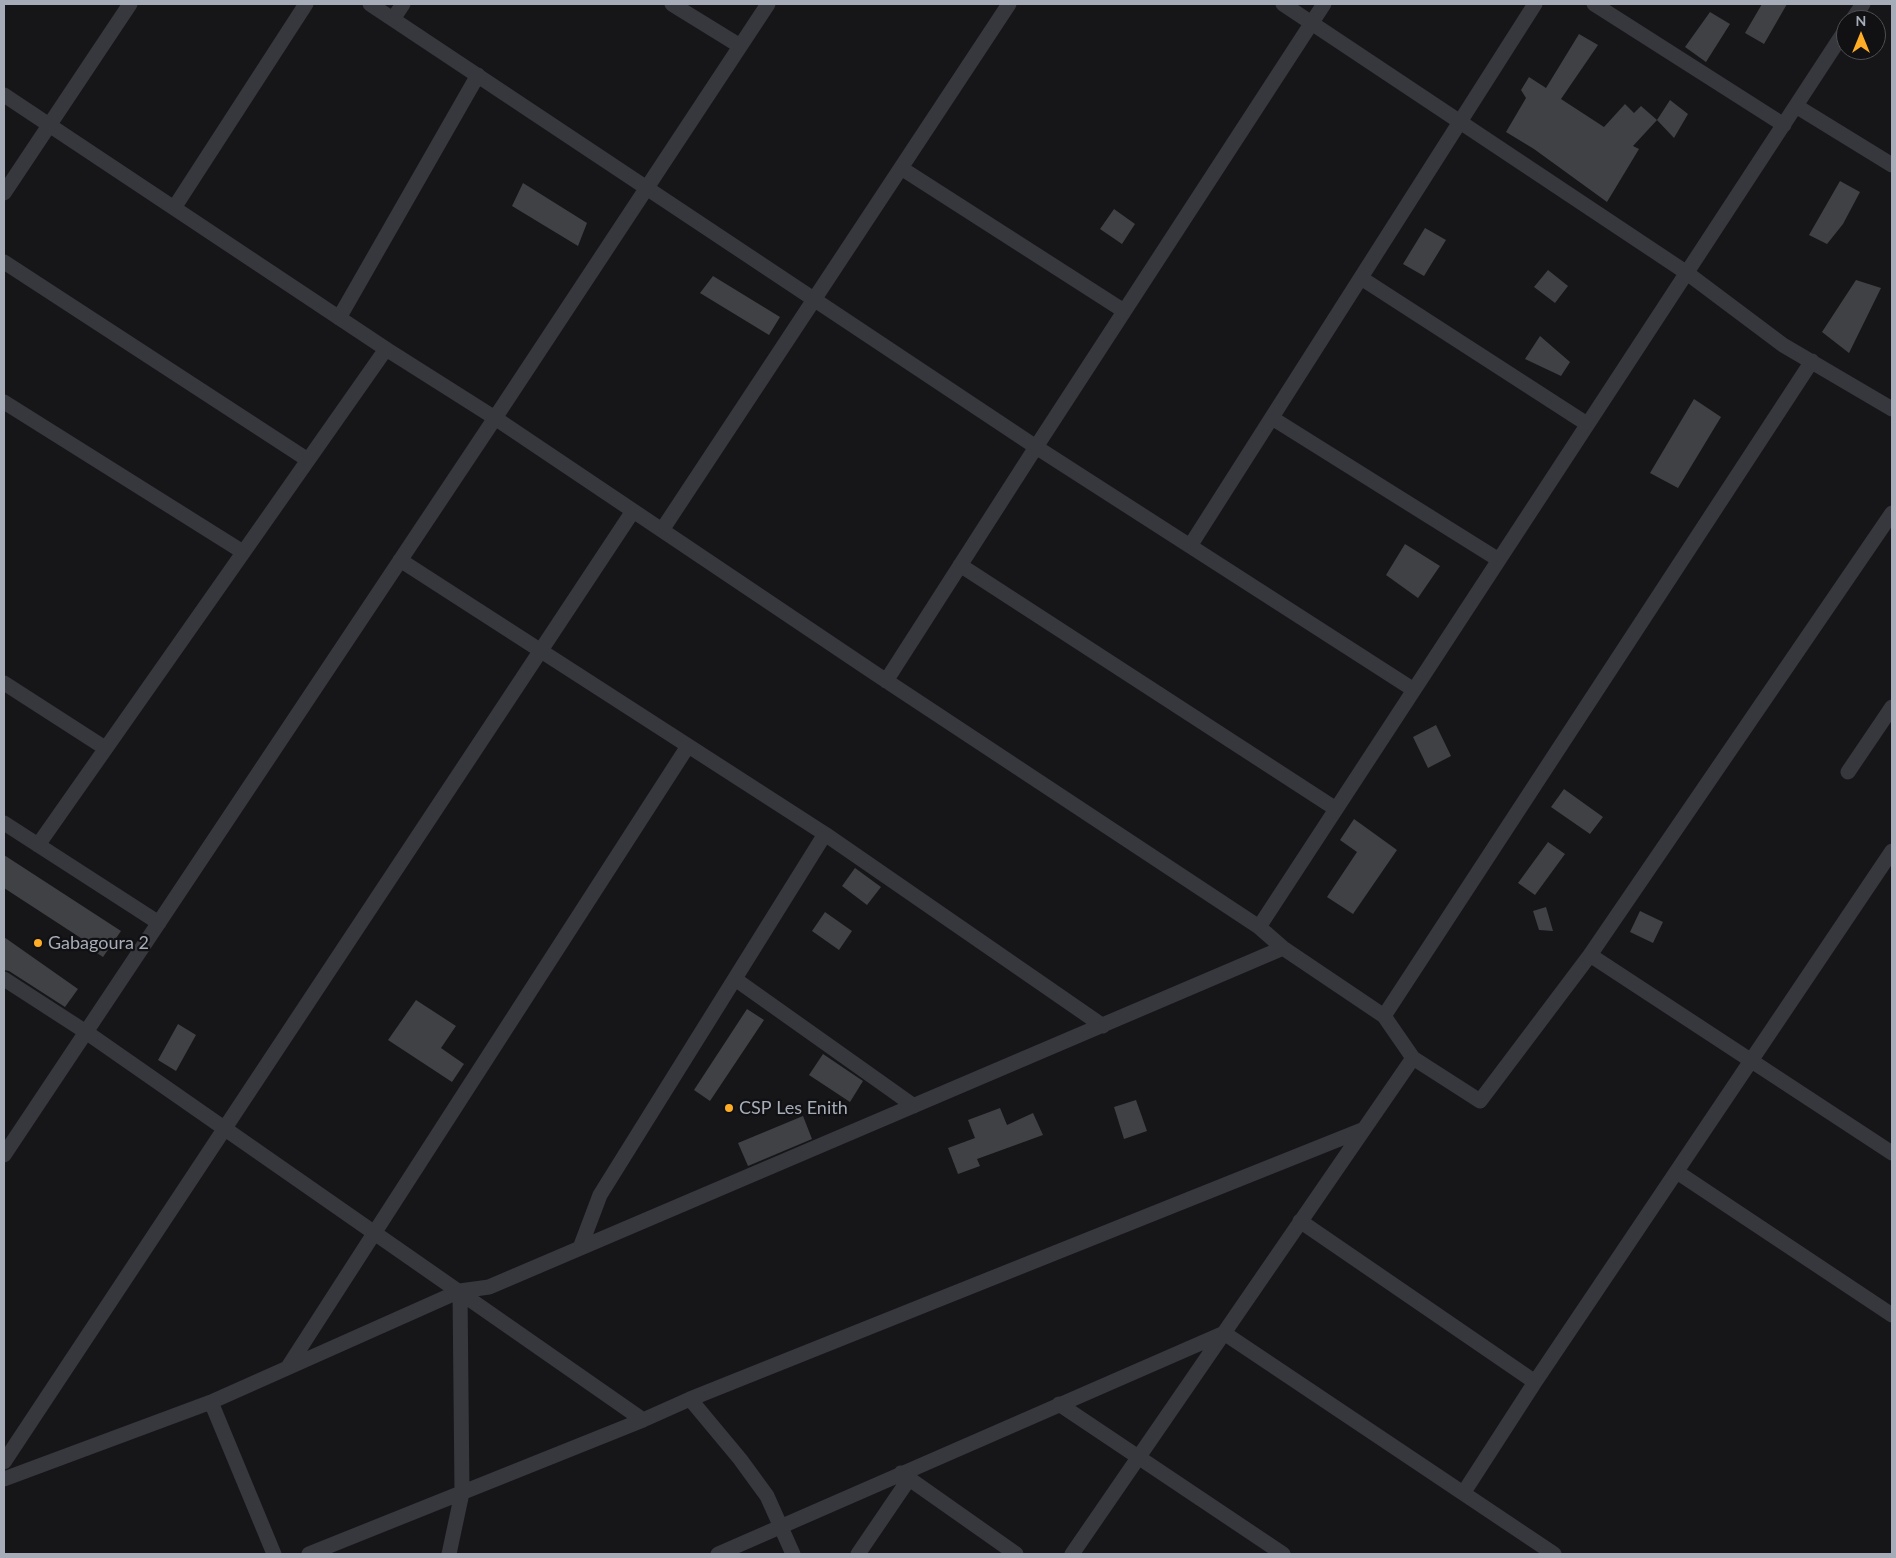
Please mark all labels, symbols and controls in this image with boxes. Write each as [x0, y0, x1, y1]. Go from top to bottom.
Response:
north arrow [1836, 10, 1886, 60]
text: N [1856, 12, 1866, 29]
place label: Gabagoura 2 [48, 932, 149, 954]
marker: Gabagoura 2 [32, 937, 44, 949]
place label: CSP Les Enith [739, 1097, 848, 1119]
marker: CSP Les Enith [723, 1102, 735, 1114]

